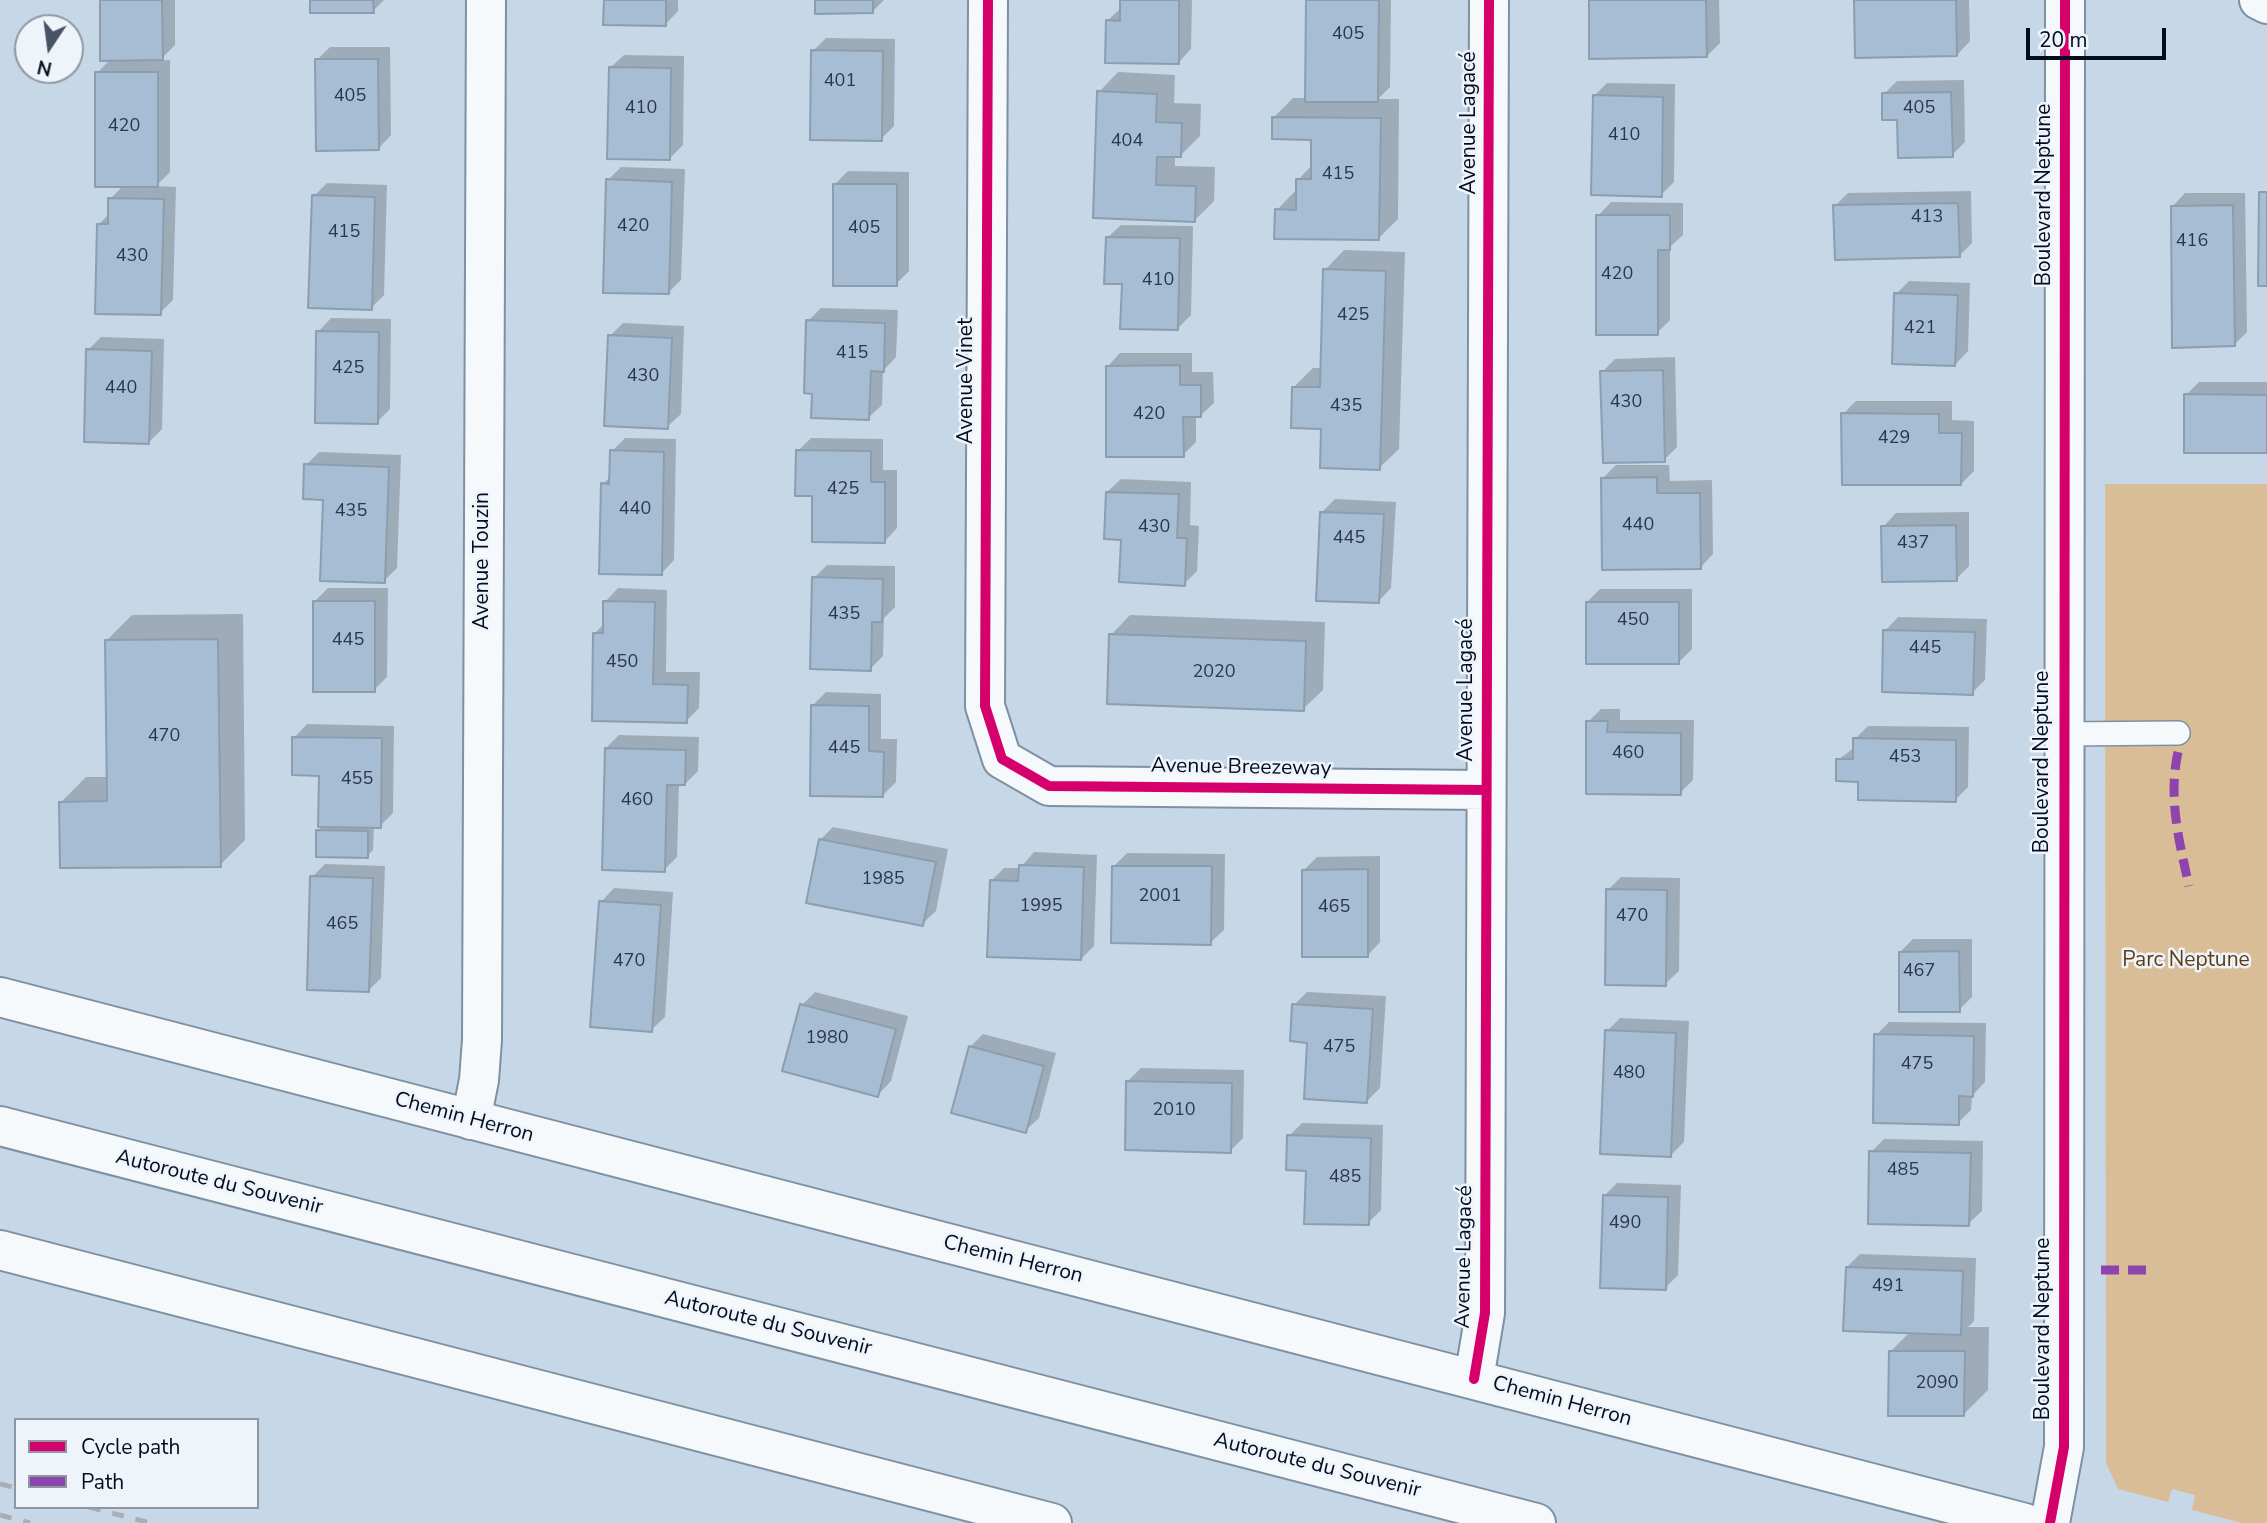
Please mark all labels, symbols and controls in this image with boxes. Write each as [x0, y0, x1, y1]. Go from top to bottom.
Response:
north arrow [14, 14, 84, 84]
scale bar [2029, 14, 2169, 58]
house number: 405 [1332, 24, 1364, 46]
text: 20 m [2039, 26, 2088, 54]
street label: Avenue Lagacé [1457, 51, 1483, 195]
text: N [35, 53, 55, 82]
house number: 401 [824, 71, 856, 93]
house number: 405 [334, 86, 366, 108]
house number: 410 [625, 98, 657, 120]
house number: 405 [1903, 98, 1935, 120]
street label: Boulevard Neptune [2032, 104, 2058, 286]
house number: 420 [108, 116, 140, 138]
house number: 410 [1608, 125, 1640, 147]
house number: 404 [1111, 131, 1143, 153]
house number: 415 [1322, 164, 1354, 186]
house number: 413 [1911, 207, 1943, 229]
house number: 420 [617, 216, 649, 238]
house number: 405 [848, 218, 880, 240]
house number: 415 [328, 222, 360, 244]
house number: 416 [2176, 231, 2208, 253]
house number: 430 [116, 246, 148, 268]
house number: 420 [1601, 264, 1633, 286]
house number: 410 [1142, 270, 1174, 292]
house number: 425 [1337, 305, 1369, 327]
street label: Avenue Vinet [954, 318, 980, 444]
house number: 421 [1904, 318, 1936, 340]
house number: 415 [836, 343, 868, 365]
house number: 425 [332, 358, 364, 380]
house number: 430 [627, 366, 659, 388]
house number: 440 [105, 378, 137, 400]
house number: 430 [1610, 392, 1642, 414]
house number: 435 [1330, 396, 1362, 418]
house number: 420 [1133, 404, 1165, 426]
house number: 429 [1878, 428, 1910, 450]
house number: 425 [827, 479, 859, 501]
street label: Avenue Touzin [470, 492, 496, 630]
house number: 440 [619, 499, 651, 521]
house number: 435 [335, 501, 367, 523]
house number: 440 [1622, 515, 1654, 537]
house number: 430 [1138, 517, 1170, 539]
house number: 445 [1333, 528, 1365, 550]
house number: 437 [1897, 533, 1929, 555]
house number: 435 [828, 604, 860, 626]
house number: 450 [1617, 610, 1649, 632]
street label: Avenue Lagacé [1454, 618, 1480, 762]
house number: 445 [332, 630, 364, 652]
house number: 445 [1909, 638, 1941, 660]
house number: 450 [606, 652, 638, 674]
house number: 2020 [1192, 662, 1236, 684]
street label: Boulevard Neptune [2030, 671, 2056, 853]
house number: 470 [148, 726, 180, 748]
house number: 445 [828, 738, 860, 760]
house number: 460 [1612, 743, 1644, 765]
house number: 453 [1889, 747, 1921, 769]
street label: Avenue Breezeway [1151, 754, 1331, 782]
house number: 455 [341, 769, 373, 791]
house number: 460 [621, 790, 653, 812]
house number: 1985 [861, 869, 905, 891]
house number: 2001 [1138, 886, 1182, 908]
house number: 1995 [1019, 896, 1063, 918]
house number: 465 [1318, 897, 1350, 919]
house number: 470 [1616, 906, 1648, 928]
house number: 465 [326, 914, 358, 936]
park label: Parc Neptune [2122, 948, 2250, 974]
house number: 470 [613, 951, 645, 973]
house number: 467 [1903, 961, 1935, 983]
house number: 1980 [805, 1028, 849, 1050]
house number: 475 [1323, 1037, 1355, 1059]
house number: 475 [1901, 1054, 1933, 1076]
house number: 480 [1613, 1063, 1645, 1085]
street label: Chemin Herron [392, 1087, 536, 1149]
house number: 2010 [1152, 1100, 1196, 1122]
street label: Autoroute du Souvenir [113, 1145, 325, 1221]
house number: 485 [1887, 1160, 1919, 1182]
house number: 485 [1329, 1167, 1361, 1189]
street label: Avenue Lagacé [1451, 1185, 1479, 1329]
house number: 490 [1609, 1213, 1641, 1235]
street label: Chemin Herron [941, 1230, 1085, 1290]
street label: Boulevard Neptune [2031, 1238, 2057, 1420]
house number: 491 [1872, 1276, 1904, 1298]
street label: Autoroute du Souvenir [662, 1286, 874, 1362]
street label: Chemin Herron [1490, 1371, 1634, 1433]
house number: 2090 [1915, 1373, 1959, 1395]
legend [14, 1418, 259, 1509]
street label: Autoroute du Souvenir [1211, 1428, 1423, 1504]
text: Cycle path [81, 1433, 180, 1461]
text: Path [81, 1468, 124, 1496]

